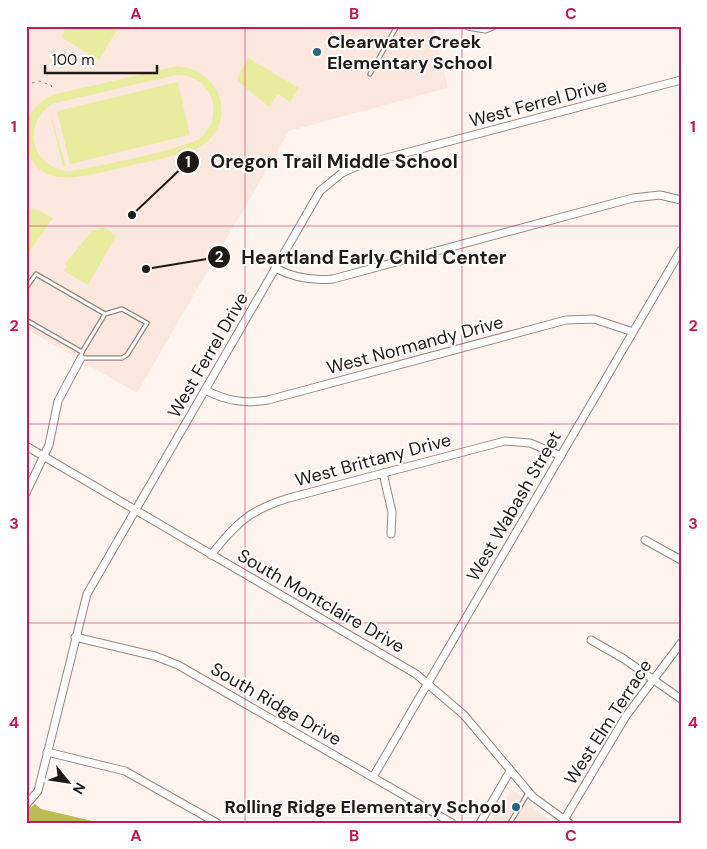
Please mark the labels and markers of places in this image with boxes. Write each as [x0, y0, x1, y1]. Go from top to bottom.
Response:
place label: Clearwater Creek Elementary School [327, 30, 493, 75]
marker: Clearwater Creek Elementary School [311, 46, 323, 58]
callout: Oregon Trail Middle School [176, 145, 468, 179]
callout: Heartland Early Child Center [206, 240, 517, 274]
place label: Rolling Ridge Elementary School [225, 795, 506, 819]
marker: Rolling Ridge Elementary School [510, 801, 522, 813]

